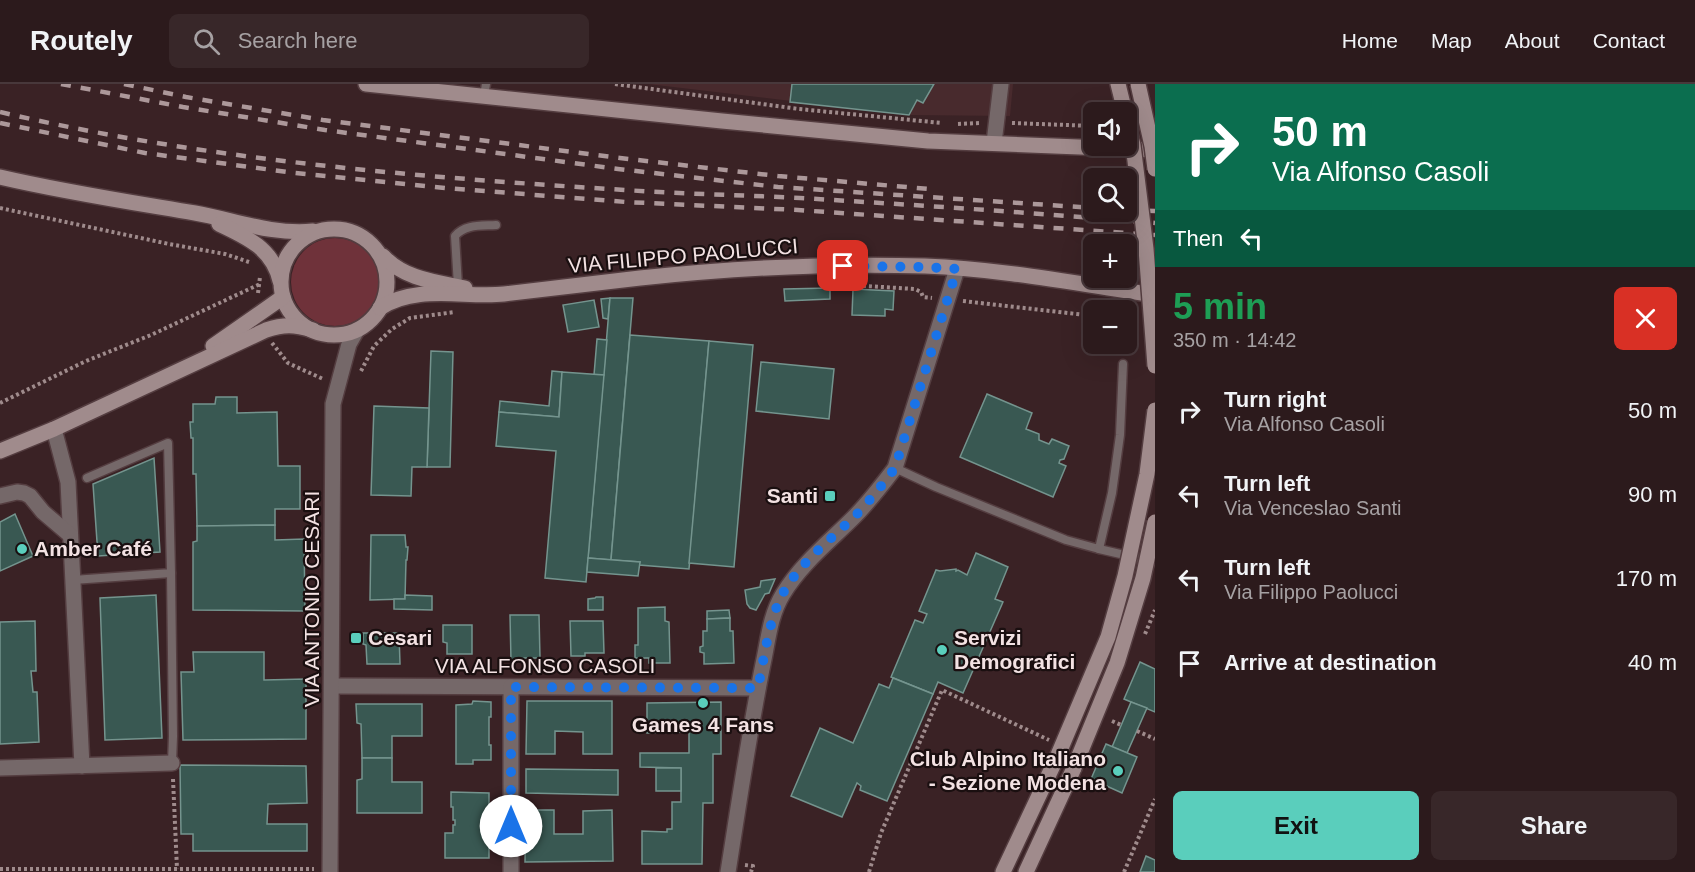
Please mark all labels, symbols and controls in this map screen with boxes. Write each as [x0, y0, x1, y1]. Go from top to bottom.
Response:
search box [169, 14, 589, 68]
text: Routely [30, 25, 133, 56]
icon: search [190, 25, 223, 58]
text: Search here [238, 28, 358, 53]
text: Home [1342, 29, 1398, 52]
text: Map [1431, 29, 1472, 52]
text: About [1505, 29, 1560, 52]
text: Contact [1593, 29, 1665, 52]
map controls [1083, 102, 1137, 354]
button: sound [1083, 102, 1137, 156]
icon: right [1173, 108, 1251, 186]
text: 50 m [1272, 108, 1368, 155]
text: Via Alfonso Casoli [1272, 157, 1489, 187]
button: search [1083, 168, 1137, 222]
icon: left [1235, 222, 1268, 255]
text: Then [1173, 226, 1223, 251]
street label: VIA FILIPPO PAOLUCCI [567, 234, 799, 277]
button: + [1083, 234, 1137, 288]
pin [817, 240, 868, 291]
icon: arrive [826, 249, 859, 282]
text: 5 min [1173, 286, 1267, 327]
button: close [1614, 287, 1677, 350]
button: − [1083, 300, 1137, 354]
text: 350 m · 14:42 [1173, 329, 1296, 351]
text: Turn right [1224, 387, 1326, 412]
icon: right [1173, 395, 1206, 428]
text: 50 m [1628, 398, 1677, 423]
text: Via Alfonso Casoli [1224, 413, 1385, 435]
text: Turn left [1224, 471, 1310, 496]
icon: left [1173, 479, 1206, 512]
text: 90 m [1628, 482, 1677, 507]
place label: Santi [767, 484, 818, 507]
marker: Santi [823, 489, 837, 503]
street label: VIA ANTONIO CESARI [300, 491, 323, 707]
text: Via Venceslao Santi [1224, 497, 1402, 519]
place label: Amber Café [34, 537, 152, 560]
marker: Amber Café [15, 542, 29, 556]
text: Turn left [1224, 555, 1310, 580]
icon: left [1173, 563, 1206, 596]
text: 170 m [1616, 566, 1677, 591]
text: Via Filippo Paolucci [1224, 581, 1398, 603]
place label: Cesari [368, 626, 432, 649]
place label: Servizi Demografici [954, 626, 1075, 673]
marker: Cesari [349, 631, 363, 645]
marker: Servizi Demografici [935, 643, 949, 657]
icon: arrive [1173, 647, 1206, 680]
text: Arrive at destination [1224, 650, 1437, 675]
text: 40 m [1628, 650, 1677, 675]
street label: VIA ALFONSO CASOLI [435, 654, 655, 677]
marker: Games 4 Fans [696, 696, 710, 710]
place label: Games 4 Fans [632, 713, 774, 736]
place label: Club Alpino Italiano - Sezione Modena [910, 747, 1106, 794]
marker: Club Alpino Italiano - Sezione Modena [1111, 764, 1125, 778]
button: Exit [1173, 791, 1419, 860]
button: Share [1431, 791, 1677, 860]
position arrow [479, 794, 543, 858]

